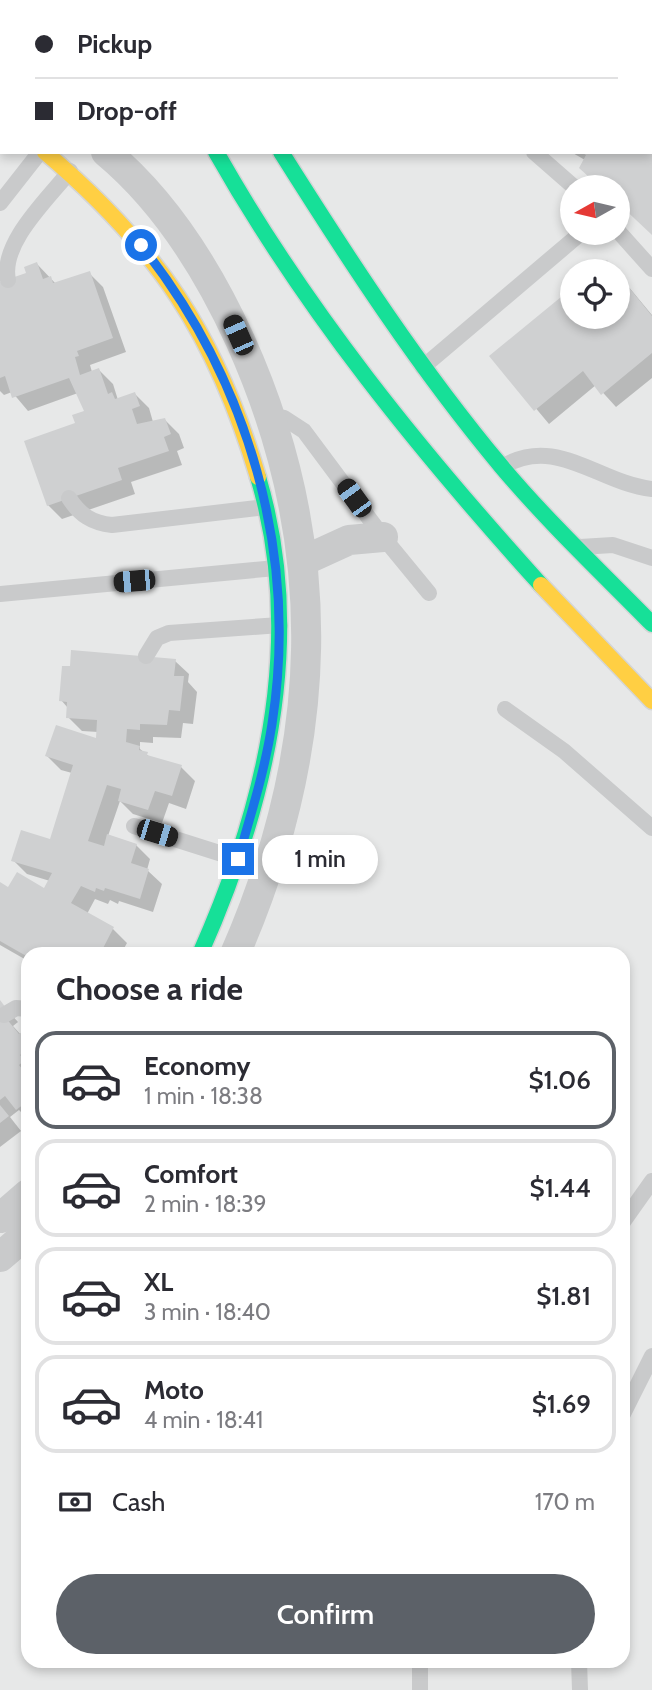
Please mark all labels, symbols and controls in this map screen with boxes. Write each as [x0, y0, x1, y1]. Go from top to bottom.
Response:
text: Pickup [77, 28, 152, 60]
text: Drop-off [77, 95, 177, 127]
north arrow [560, 175, 630, 245]
map controls [560, 175, 630, 329]
route start [125, 229, 157, 261]
button: locate [560, 259, 630, 329]
car [220, 312, 257, 358]
car [334, 475, 375, 521]
car [113, 569, 156, 593]
car [134, 817, 181, 849]
callout: 1 min [262, 834, 378, 884]
route end [222, 843, 254, 875]
text: 1 min [294, 845, 346, 873]
text: Choose a ride [56, 969, 243, 1008]
icon: car [60, 1049, 123, 1112]
text: Economy [144, 1050, 250, 1082]
text: $1.06 [528, 1064, 591, 1096]
text: 1 min · 18:38 [144, 1082, 263, 1110]
icon: car [60, 1157, 123, 1220]
text: Comfort [144, 1158, 238, 1190]
text: $1.44 [530, 1172, 591, 1204]
text: 2 min · 18:39 [144, 1190, 267, 1218]
icon: car [60, 1265, 123, 1328]
text: XL [144, 1266, 173, 1298]
text: $1.81 [536, 1280, 591, 1312]
text: 3 min · 18:40 [144, 1298, 271, 1326]
icon: car [60, 1373, 123, 1436]
text: Moto [144, 1374, 204, 1406]
text: $1.69 [532, 1388, 591, 1420]
text: 4 min · 18:41 [144, 1406, 263, 1434]
icon: cash [56, 1483, 94, 1521]
text: Cash [112, 1486, 165, 1518]
text: 170 m [535, 1488, 595, 1516]
button: Confirm [56, 1574, 595, 1654]

